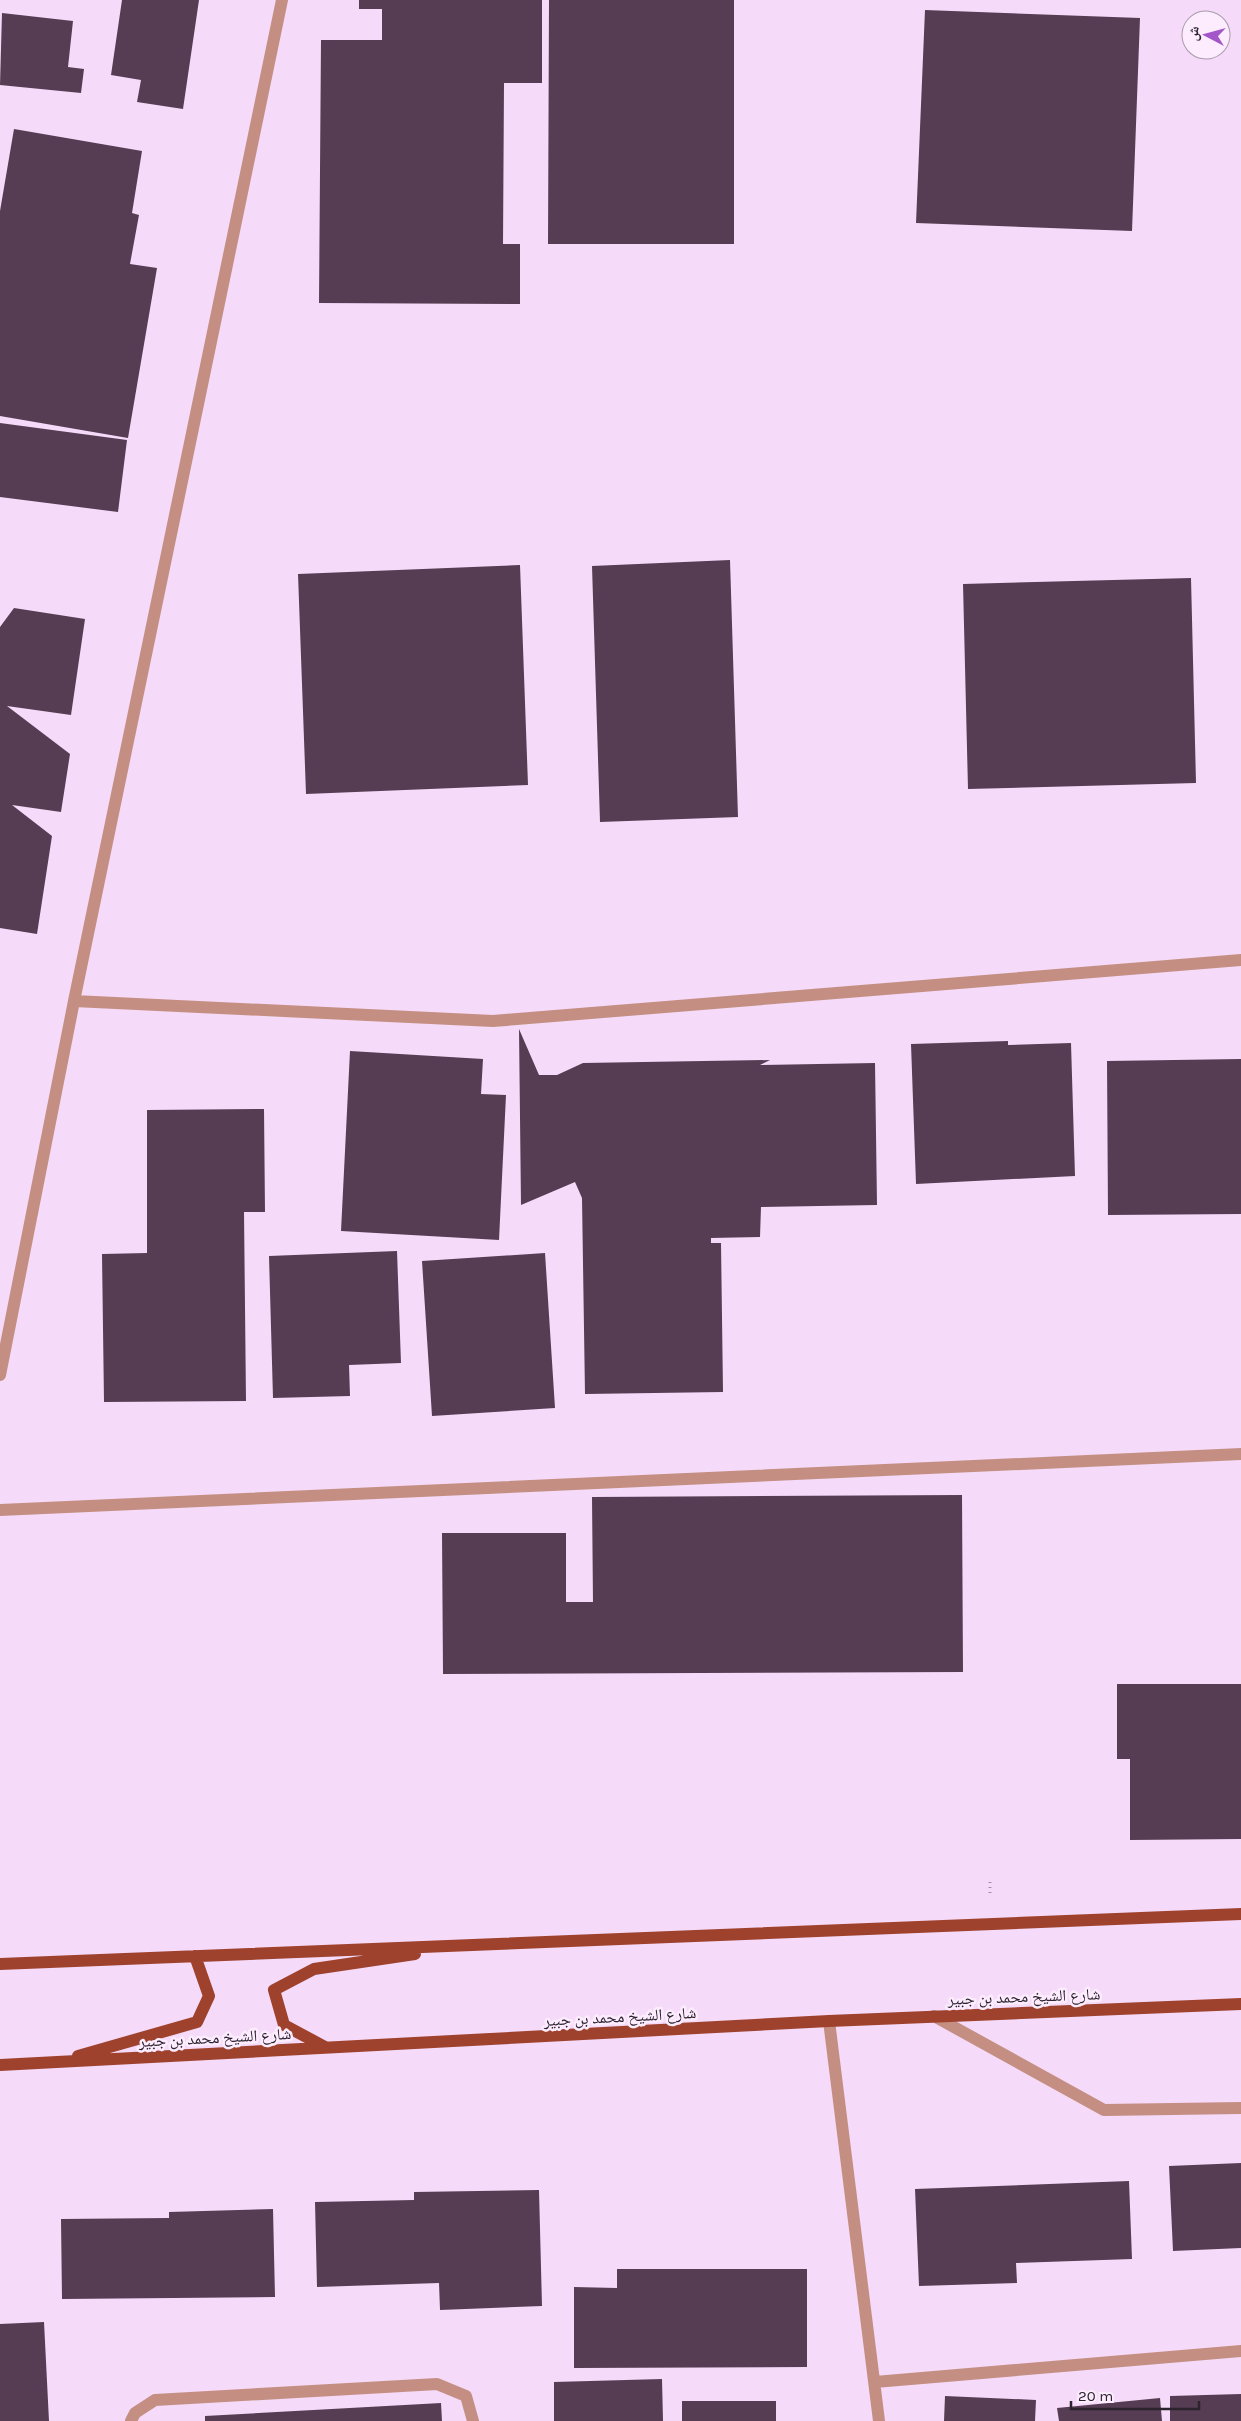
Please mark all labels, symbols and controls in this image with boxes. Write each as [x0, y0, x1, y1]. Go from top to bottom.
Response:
north arrow [1181, 10, 1231, 60]
text: ش [1184, 25, 1203, 42]
street label: شارع الشيخ محمد بن جبير [946, 1984, 1101, 2010]
street label: شارع الشيخ محمد بن جبير [542, 2003, 697, 2031]
street label: شارع الشيخ محمد بن جبير [137, 2024, 292, 2052]
scale bar [1071, 2378, 1198, 2410]
text: 20 m [1078, 2387, 1113, 2405]

